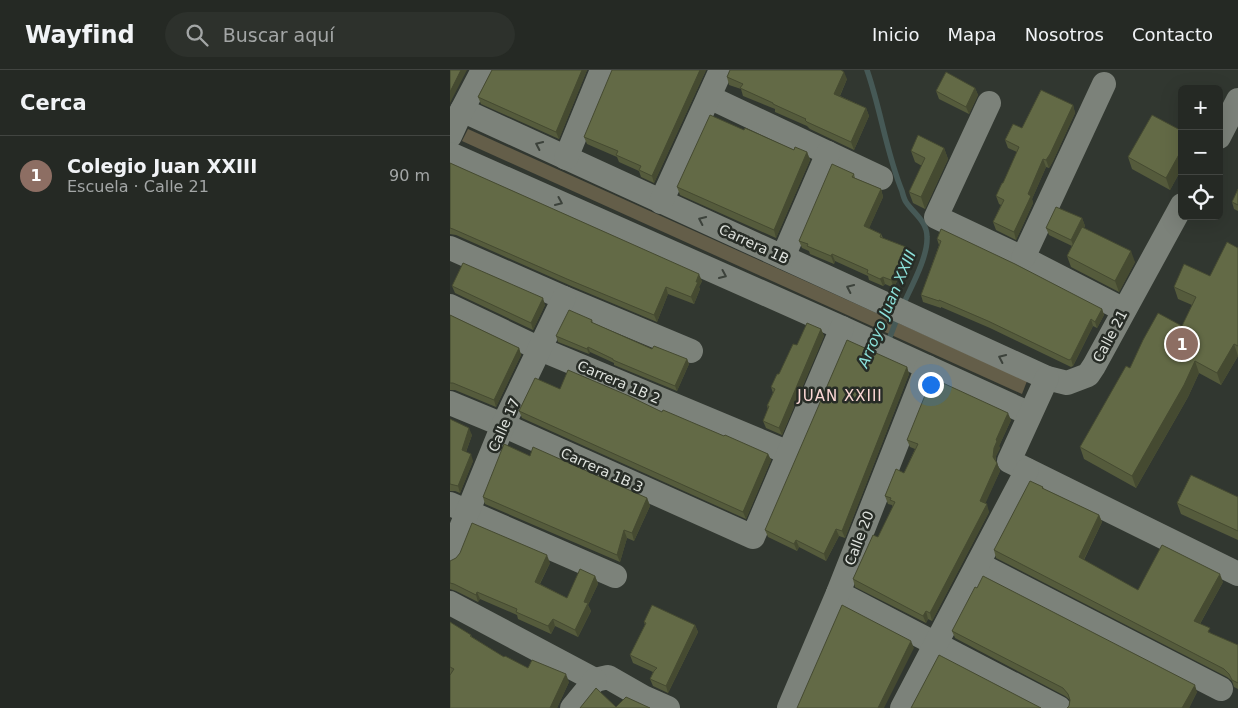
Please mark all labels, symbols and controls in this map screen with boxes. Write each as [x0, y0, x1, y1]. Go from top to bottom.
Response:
search box [165, 12, 515, 57]
text: Wayfind [25, 21, 135, 49]
icon: search [183, 21, 211, 49]
text: Buscar aquí [223, 24, 335, 46]
text: Inicio [872, 24, 920, 45]
text: Mapa [948, 24, 997, 45]
text: Nosotros [1025, 24, 1104, 45]
text: Contacto [1132, 24, 1213, 45]
map controls [1178, 85, 1223, 220]
button: + [1178, 85, 1223, 130]
text: Cerca [20, 91, 87, 115]
button: − [1178, 130, 1223, 175]
one-way arrow [535, 141, 544, 152]
text: Colegio Juan XXIII [67, 155, 257, 177]
text: 1 [30, 166, 42, 185]
text: 90 m [389, 166, 430, 185]
button: locate [1178, 175, 1223, 220]
text: Escuela · Calle 21 [67, 177, 209, 196]
one-way arrow [554, 196, 563, 207]
one-way arrow [698, 216, 707, 227]
street label: Carrera 1B [717, 221, 791, 267]
water label: Arroyo Juan XXIII [854, 247, 920, 371]
one-way arrow [718, 269, 727, 280]
one-way arrow [846, 284, 855, 294]
street label: Calle 21 [1090, 307, 1130, 365]
pin: 1 [1166, 325, 1198, 363]
one-way arrow [998, 354, 1007, 364]
street label: Carrera 1B 2 [575, 357, 663, 407]
your location [918, 372, 944, 398]
district label: JUAN XXIII [796, 387, 883, 405]
street label: Calle 17 [485, 396, 523, 454]
street label: Carrera 1B 3 [558, 445, 646, 495]
street label: Calle 20 [841, 509, 877, 567]

